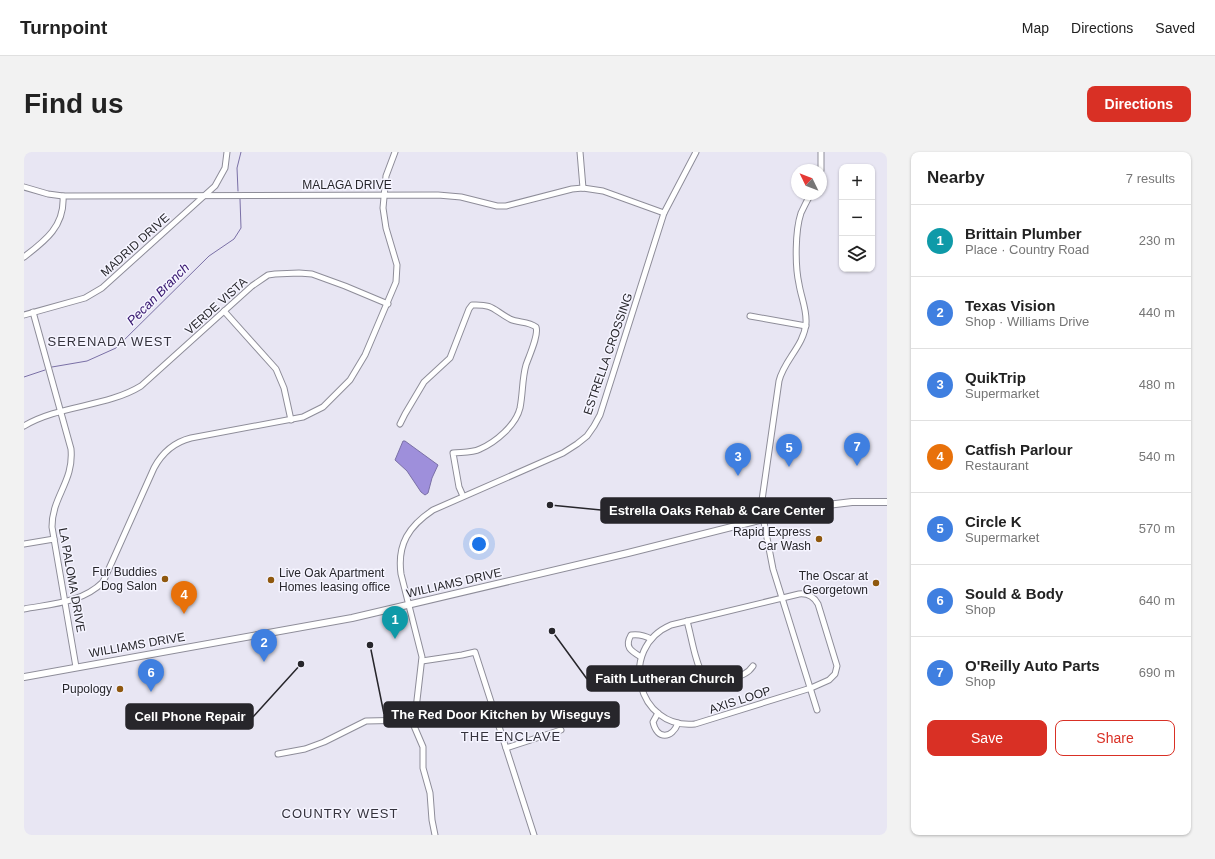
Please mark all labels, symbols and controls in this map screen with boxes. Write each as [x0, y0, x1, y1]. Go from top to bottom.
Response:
text: Turnpoint [20, 17, 107, 38]
text: Map [1022, 20, 1049, 36]
text: Directions [1071, 20, 1133, 36]
text: Saved [1155, 20, 1195, 36]
button: Directions [1087, 86, 1191, 122]
text: Find us [24, 88, 124, 119]
north arrow [791, 164, 827, 200]
map controls [839, 164, 875, 272]
button: + [839, 164, 875, 200]
text: Nearby [927, 168, 985, 187]
text: 7 results [1126, 171, 1175, 186]
street label: MALAGA DRIVE [302, 178, 392, 192]
button: − [839, 200, 875, 236]
street label: MADRID DRIVE [98, 211, 172, 279]
text: Brittain Plumber [965, 225, 1082, 242]
text: 1 [936, 233, 944, 248]
text: 230 m [1139, 233, 1175, 248]
button: layers [839, 236, 875, 272]
text: Place · Country Road [965, 242, 1089, 257]
water label: Pecan Branch [124, 260, 192, 328]
street label: VERDE VISTA [182, 275, 250, 337]
street label: ESTRELLA CROSSING [581, 291, 635, 417]
text: Texas Vision [965, 297, 1055, 314]
text: 2 [936, 305, 944, 320]
text: 440 m [1139, 305, 1175, 320]
text: Shop · Williams Drive [965, 314, 1089, 329]
district label: SERENADA WEST [48, 334, 172, 349]
text: QuikTrip [965, 369, 1026, 386]
text: 3 [936, 377, 944, 392]
text: 480 m [1139, 377, 1175, 392]
text: Supermarket [965, 386, 1039, 401]
pin: 7 [844, 433, 870, 466]
pin: 5 [776, 434, 802, 467]
text: Catfish Parlour [965, 441, 1073, 458]
pin: 3 [725, 443, 751, 476]
text: 4 [936, 449, 944, 464]
text: 540 m [1139, 449, 1175, 464]
text: Restaurant [965, 458, 1029, 473]
callout: Estrella Oaks Rehab & Care Center [601, 498, 833, 523]
text: Estrella Oaks Rehab & Care Center [609, 503, 825, 518]
text: Circle K [965, 513, 1022, 530]
text: 5 [936, 521, 944, 536]
text: 570 m [1139, 521, 1175, 536]
place label: Rapid Express Car Wash [733, 525, 811, 553]
street label: LA PALOMA DRIVE [56, 527, 88, 633]
text: Supermarket [965, 530, 1039, 545]
your location [469, 534, 489, 554]
marker: Rapid Express Car Wash [814, 534, 824, 544]
place label: Fur Buddies Dog Salon [92, 565, 157, 593]
street label: WILLIAMS DRIVE [405, 565, 503, 601]
place label: Live Oak Apartment Homes leasing office [279, 566, 390, 594]
place label: The Oscar at Georgetown [799, 569, 869, 597]
marker: Fur Buddies Dog Salon [160, 574, 170, 584]
marker: Live Oak Apartment Homes leasing office [266, 575, 276, 585]
marker: The Oscar at Georgetown [871, 578, 881, 588]
pin: 4 [171, 581, 197, 614]
text: Sould & Body [965, 585, 1063, 602]
text: 6 [936, 593, 944, 608]
text: 640 m [1139, 593, 1175, 608]
text: Shop [965, 602, 995, 617]
pin: 1 [382, 606, 408, 639]
pin: 2 [251, 629, 277, 662]
street label: WILLIAMS DRIVE [88, 630, 186, 660]
text: O'Reilly Auto Parts [965, 657, 1100, 674]
pin: 6 [138, 659, 164, 692]
text: 7 [936, 665, 944, 680]
text: 690 m [1139, 665, 1175, 680]
callout: Faith Lutheran Church [587, 666, 742, 691]
text: Faith Lutheran Church [595, 671, 735, 686]
text: Shop [965, 674, 995, 689]
place label: Pupology [62, 682, 112, 696]
street label: AXIS LOOP [707, 683, 773, 717]
marker: Pupology [115, 684, 125, 694]
callout: The Red Door Kitchen by Wiseguys [384, 702, 619, 727]
callout: Cell Phone Repair [126, 704, 253, 729]
text: The Red Door Kitchen by Wiseguys [391, 707, 611, 722]
text: Cell Phone Repair [134, 709, 246, 724]
button: Save [927, 720, 1047, 756]
button: Share [1055, 720, 1175, 756]
district label: THE ENCLAVE [461, 729, 561, 744]
district label: COUNTRY WEST [282, 806, 398, 821]

